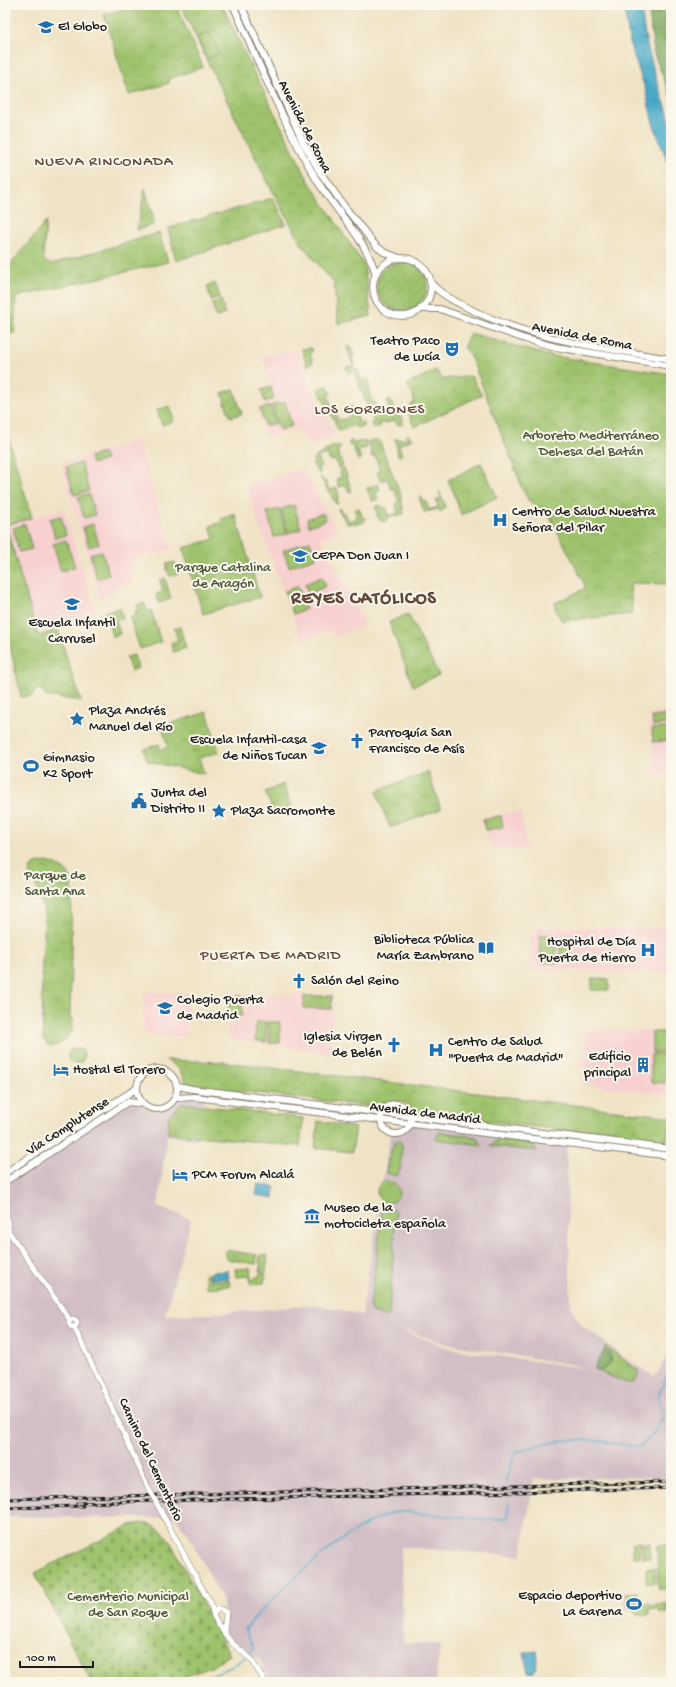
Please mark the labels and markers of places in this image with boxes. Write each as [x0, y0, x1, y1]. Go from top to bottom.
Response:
school or university icon: El Globo [37, 18, 55, 36]
place label: El Globo [58, 19, 107, 36]
place label: Teatro Paco de Lucía [370, 333, 441, 366]
theatre icon: Teatro Paco de Lucía [443, 340, 461, 358]
place label: Centro de Salud Nuestra Señora del Pilar [512, 504, 657, 537]
hospital icon: Centro de Salud Nuestra Señora del Pilar [491, 511, 509, 529]
school or university icon: CEPA Don Juan I [291, 547, 309, 565]
place label: CEPA Don Juan I [312, 548, 409, 565]
school or university icon: Escuela Infantil Carrusel [63, 595, 81, 613]
place label: Escuela Infantil Carrusel [28, 615, 116, 648]
place label: Plaza Andrés Manuel del Río [88, 703, 173, 736]
place icon: Plaza Andrés Manuel del Río [68, 710, 86, 728]
place label: Parroquía San Francisco de Asís [368, 725, 465, 758]
place label: Escuela Infantil-casa de Niños Tucan [190, 732, 308, 765]
church icon: Parroquía San Francisco de Asís [348, 732, 366, 750]
school or university icon: Escuela Infantil-casa de Niños Tucan [310, 739, 328, 757]
place label: Gimnasio K2 Sport [43, 750, 95, 783]
sports icon: Gimnasio K2 Sport [22, 757, 40, 775]
place label: Junta del Distrito II [150, 785, 207, 818]
public building icon: Junta del Distrito II [130, 792, 148, 810]
place icon: Plaza Sacromonte [210, 802, 228, 820]
place label: Plaza Sacromonte [230, 803, 336, 820]
place label: Biblioteca Pública María Zambrano [373, 932, 475, 965]
place label: Hospital de Día Puerta de Hierro [538, 934, 637, 967]
library icon: Biblioteca Pública María Zambrano [477, 939, 495, 957]
hospital icon: Hospital de Día Puerta de Hierro [639, 941, 657, 959]
church icon: Salón del Reino [290, 972, 308, 990]
place label: Salón del Reino [311, 973, 399, 990]
place label: Colegio Puerta de Madrid [177, 992, 265, 1025]
school or university icon: Colegio Puerta de Madrid [156, 999, 174, 1017]
place label: Iglesia Virgen de Belén [303, 1029, 382, 1062]
place label: Centro de Salud "Puerta de Madrid" [448, 1034, 564, 1067]
church icon: Iglesia Virgen de Belén [385, 1036, 403, 1054]
hospital icon: Centro de Salud "Puerta de Madrid" [427, 1041, 445, 1059]
place label: Edificio principal [583, 1049, 631, 1082]
building icon: Edificio principal [634, 1056, 652, 1074]
hotel icon: Hostal El Torero [52, 1061, 70, 1079]
place label: Hostal El Torero [73, 1062, 165, 1079]
hotel icon: PCM Forum Alcalá [171, 1166, 189, 1184]
place label: PCM Forum Alcalá [191, 1167, 296, 1184]
place label: Museo de la motocicleta española [324, 1200, 447, 1233]
museum icon: Museo de la motocicleta española [303, 1207, 321, 1225]
place label: Espacio deportivo La Garena [518, 1588, 623, 1621]
sports icon: Espacio deportivo La Garena [625, 1595, 643, 1613]

